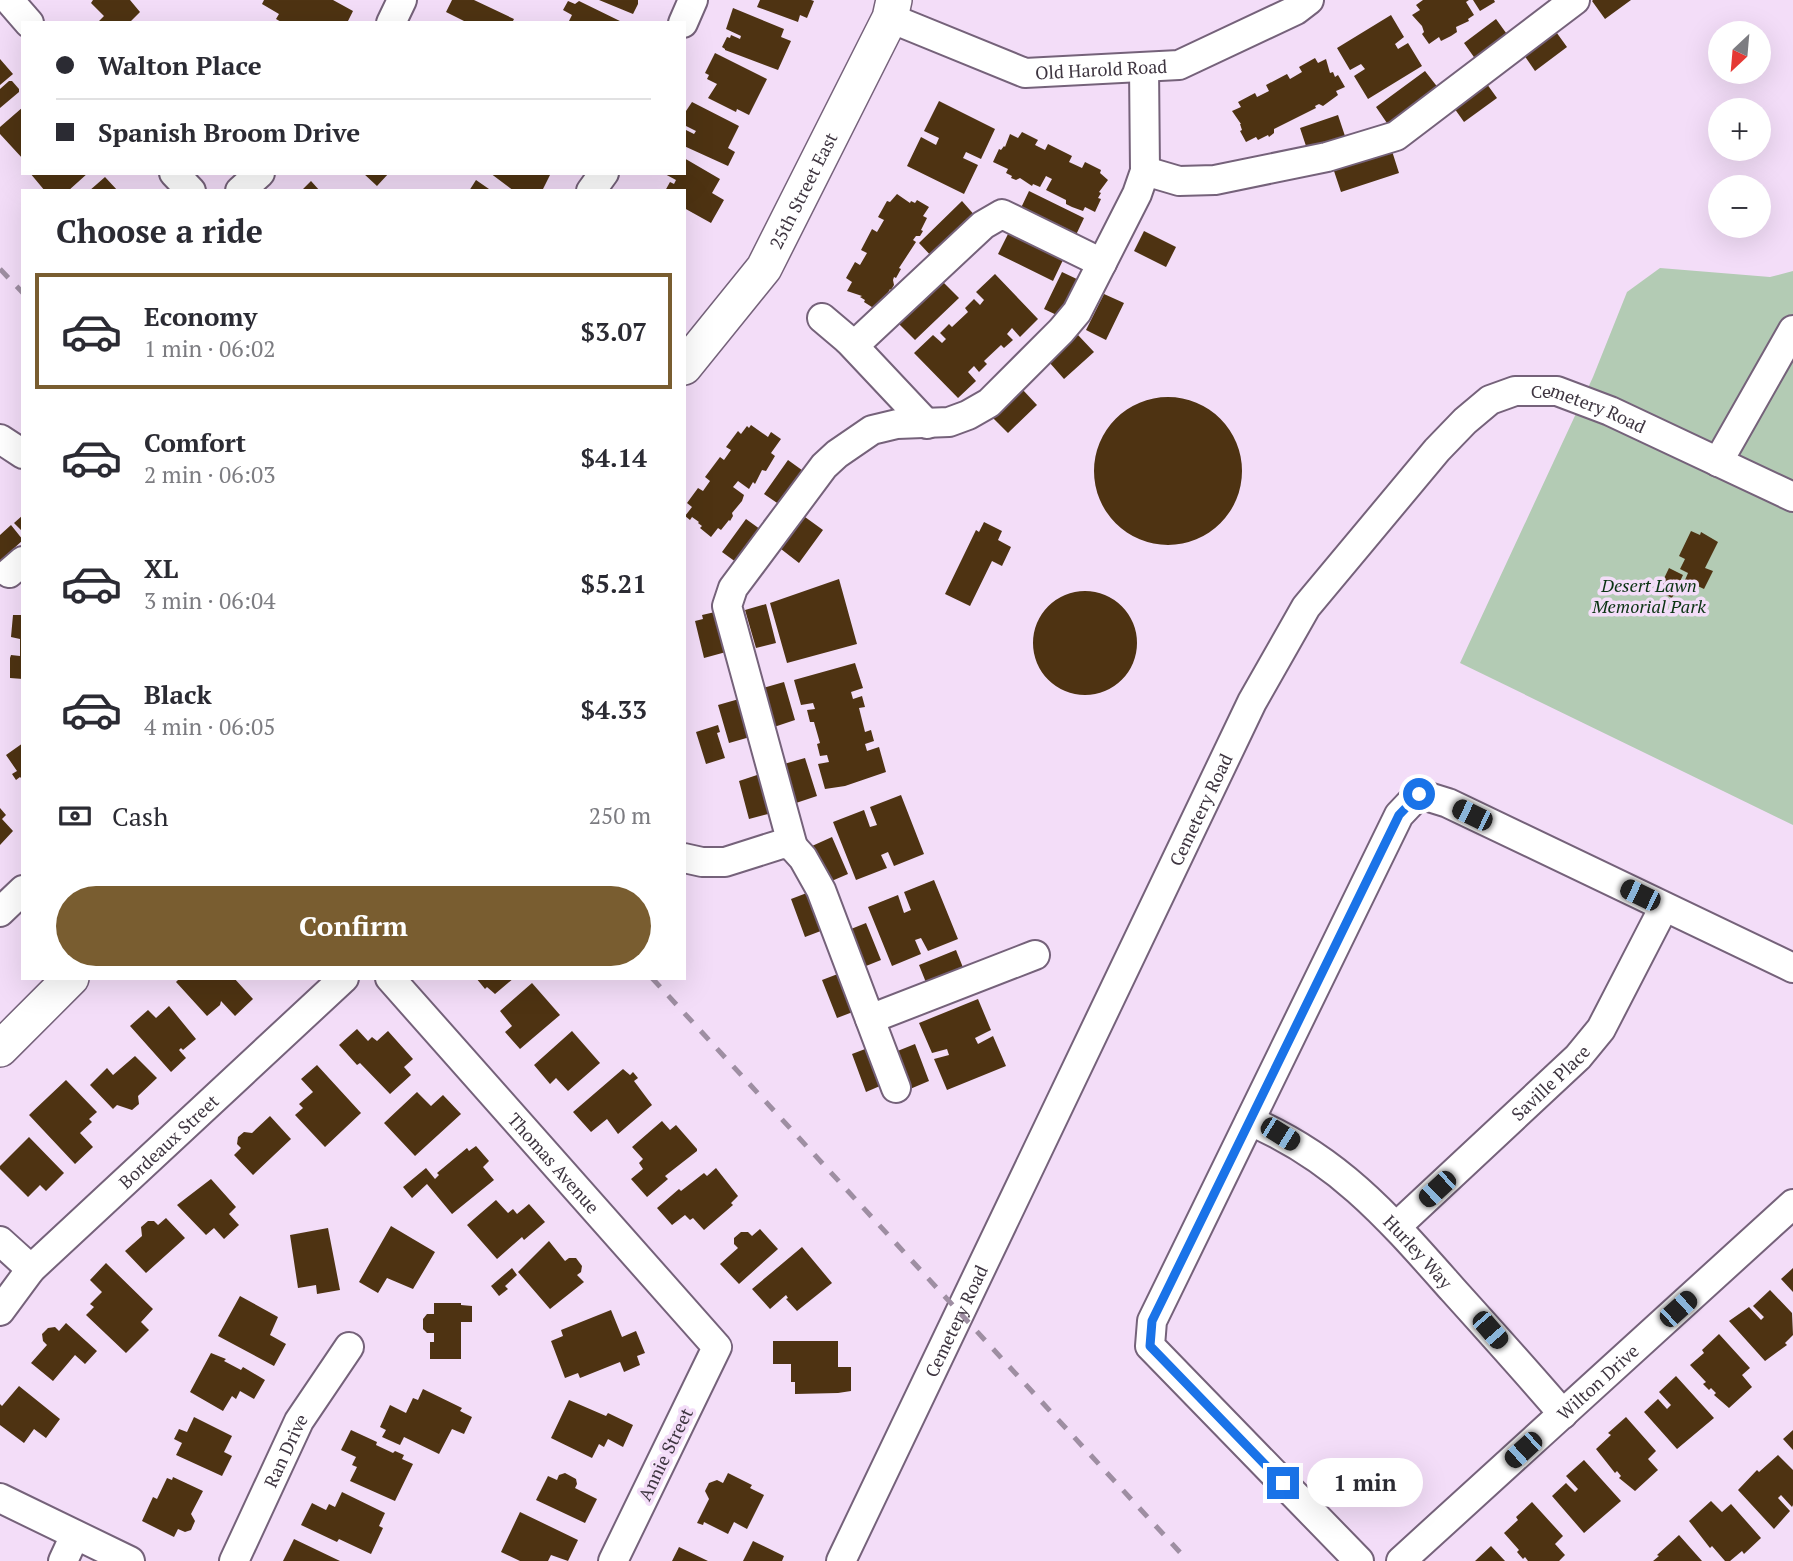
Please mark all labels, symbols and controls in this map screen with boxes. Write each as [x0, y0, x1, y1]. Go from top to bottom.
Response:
north arrow [1708, 21, 1771, 84]
map controls [1708, 21, 1771, 238]
text: Walton Place [98, 48, 262, 82]
street label: Old Harold Road [1034, 54, 1168, 84]
button: + [1708, 98, 1771, 161]
text: Spanish Broom Drive [98, 115, 360, 149]
street label: 25th Street East [764, 128, 843, 253]
button: − [1708, 175, 1771, 238]
text: Choose a ride [56, 210, 263, 252]
text: Economy [144, 299, 257, 333]
icon: car [60, 300, 123, 363]
text: $3.07 [581, 314, 647, 348]
text: 1 min · 06:02 [144, 333, 276, 364]
street label: Cemetery Road [1531, 378, 1650, 438]
text: Comfort [144, 425, 246, 459]
icon: car [60, 426, 123, 489]
text: $4.14 [581, 440, 647, 474]
text: 2 min · 06:03 [144, 459, 276, 490]
text: XL [144, 551, 178, 585]
icon: car [60, 552, 123, 615]
text: $5.21 [581, 566, 647, 600]
park label: Desert Lawn Memorial Park [1591, 573, 1706, 618]
text: 3 min · 06:04 [144, 585, 276, 616]
text: Black [144, 677, 212, 711]
icon: car [60, 678, 123, 741]
text: $4.33 [581, 692, 647, 726]
text: 4 min · 06:05 [144, 711, 276, 742]
street label: Cemetery Road [1163, 750, 1238, 870]
route start [1403, 778, 1435, 810]
car [1449, 796, 1496, 834]
icon: cash [56, 797, 94, 835]
text: Cash [112, 799, 168, 833]
text: 250 m [589, 800, 651, 831]
car [1617, 876, 1664, 914]
button: Confirm [56, 886, 651, 966]
street label: Saville Place [1506, 1040, 1595, 1126]
street label: Bordeaux Street [113, 1088, 224, 1194]
street label: Thomas Avenue [503, 1107, 605, 1218]
car [1257, 1114, 1304, 1154]
car [1415, 1167, 1460, 1211]
street label: Hurley Way [1379, 1210, 1459, 1294]
street label: Cemetery Road [919, 1261, 993, 1381]
car [1656, 1287, 1701, 1331]
car [1469, 1307, 1512, 1353]
street label: Wilton Drive [1552, 1339, 1644, 1425]
street label: Annie Street [632, 1403, 698, 1504]
street label: Ran Drive [258, 1409, 313, 1491]
car [1501, 1428, 1546, 1472]
callout: 1 min [1308, 1458, 1423, 1508]
route end [1267, 1467, 1299, 1499]
text: 1 min [1334, 1467, 1396, 1498]

